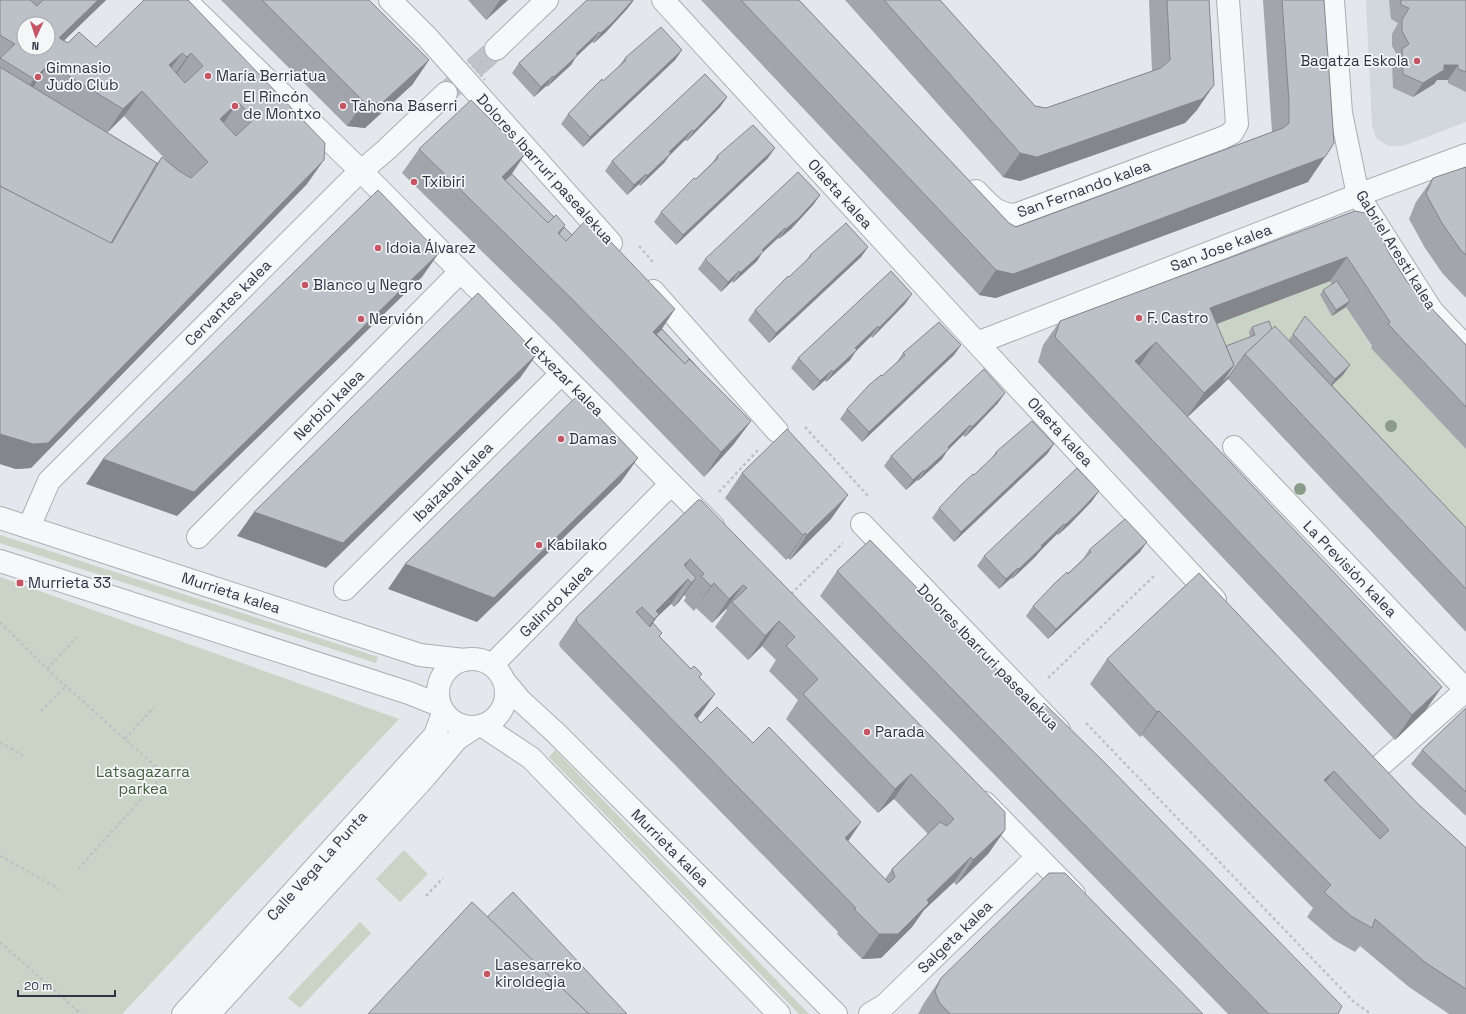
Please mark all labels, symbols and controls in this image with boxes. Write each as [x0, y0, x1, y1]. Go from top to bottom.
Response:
north arrow [16, 16, 56, 56]
text: N [31, 39, 40, 53]
place label: Bagatza Eskola [1300, 51, 1409, 70]
marker: Bagatza Eskola [1412, 56, 1422, 66]
place label: Gimnasio Judo Club [46, 58, 119, 94]
place label: María Berriatua [216, 66, 326, 85]
marker: María Berriatua [203, 71, 213, 81]
marker: Gimnasio Judo Club [33, 72, 43, 82]
place label: El Rincón de Montxo [243, 87, 321, 123]
street label: Dolores Ibarruri pasealekua [473, 90, 618, 248]
place label: Tahona Baserri [351, 96, 458, 115]
marker: El Rincón de Montxo [230, 101, 240, 111]
marker: Tahona Baserri [338, 101, 348, 111]
street label: Olaeta kalea [804, 155, 877, 233]
street label: San Fernando kalea [1014, 155, 1154, 222]
place label: Txibiri [422, 172, 465, 191]
marker: Txibiri [409, 177, 419, 187]
street label: Gabriel Aresti kalea [1352, 186, 1441, 313]
street label: San Jose kalea [1167, 219, 1275, 276]
place label: Idoia Álvarez [386, 238, 476, 257]
marker: Idoia Álvarez [373, 243, 383, 253]
street label: Cervantes kalea [180, 255, 275, 350]
place label: Blanco y Negro [313, 275, 423, 294]
marker: Blanco y Negro [300, 280, 310, 290]
place label: F. Castro [1147, 308, 1209, 327]
place label: Nervión [369, 309, 424, 328]
marker: F. Castro [1134, 313, 1144, 323]
marker: Nervión [356, 314, 366, 324]
street label: Letxezar kalea [521, 333, 608, 420]
street label: Nerbioi kalea [289, 365, 368, 444]
street label: Olaeta kalea [1023, 393, 1097, 471]
place label: Damas [569, 429, 617, 448]
marker: Damas [556, 434, 566, 444]
street label: Ibaizabal kalea [409, 437, 497, 526]
street label: La Previsión kalea [1299, 516, 1402, 621]
place label: Kabilako [547, 535, 607, 554]
marker: Kabilako [534, 540, 544, 550]
street label: Galindo kalea [515, 560, 596, 641]
street label: Murrieta kalea [179, 568, 283, 618]
place label: Murrieta 33 [28, 573, 111, 592]
marker: Murrieta 33 [15, 578, 25, 588]
street label: Dolores Ibarruri pasealekua [913, 580, 1063, 734]
place label: Parada [875, 722, 925, 741]
marker: Parada [862, 727, 872, 737]
park label: Latsagazarra parkea [96, 762, 190, 798]
street label: Murrieta kalea [627, 805, 714, 891]
street label: Calle Vega La Punta [262, 807, 371, 924]
street label: Salgeta kalea [913, 896, 996, 977]
place label: Lasesarreko kiroldegia [495, 955, 582, 991]
marker: Lasesarreko kiroldegia [482, 969, 492, 979]
scale bar [18, 972, 115, 998]
text: 20 m [24, 978, 52, 994]

